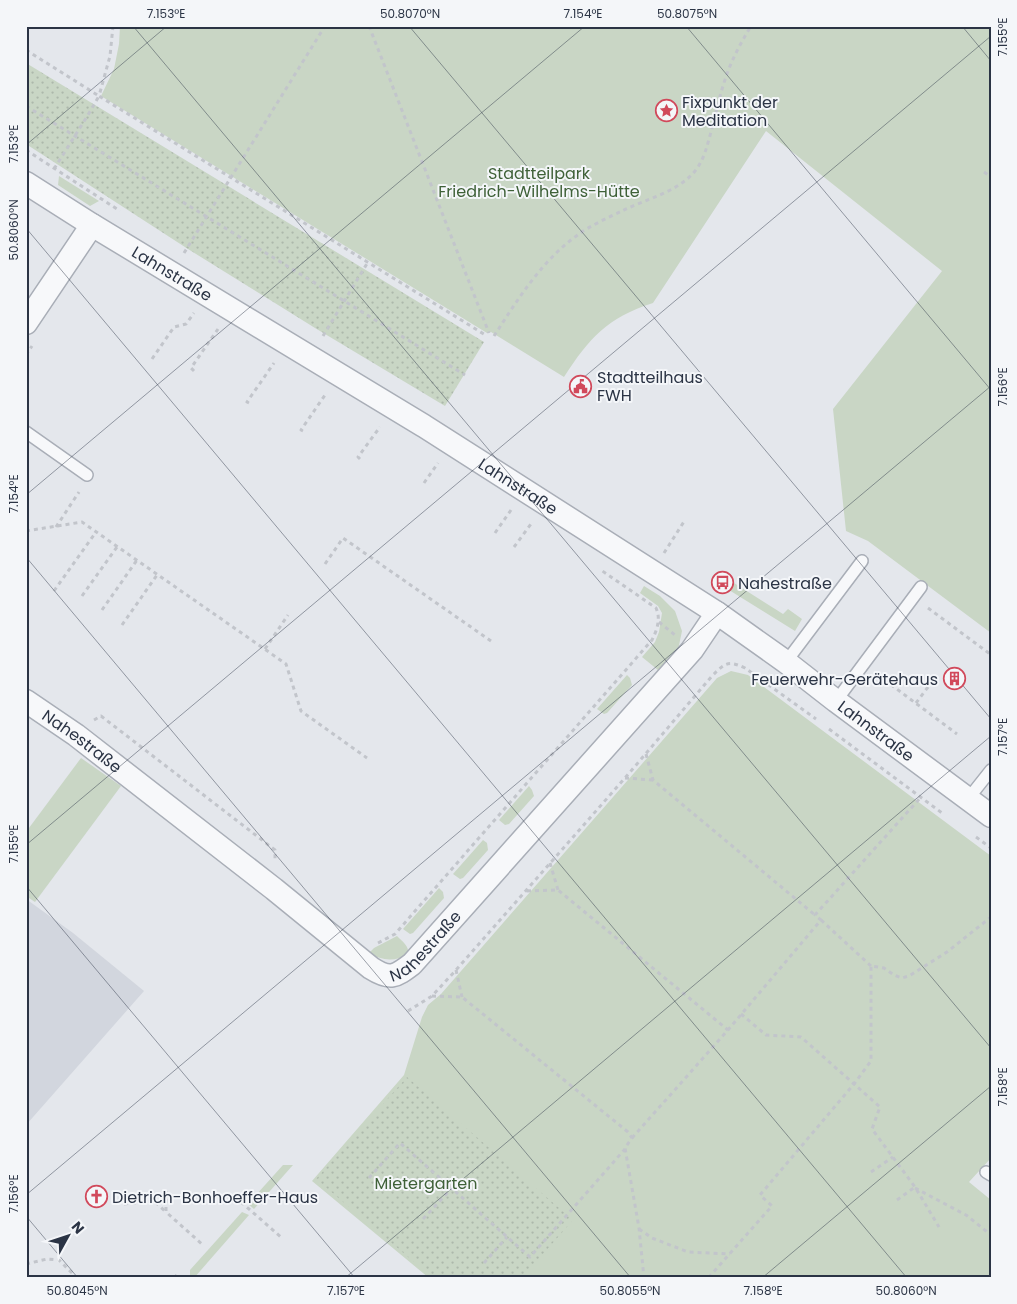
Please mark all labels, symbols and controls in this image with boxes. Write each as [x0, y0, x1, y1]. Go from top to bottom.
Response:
text: 7.153°E [147, 5, 185, 22]
text: 50.8070°N [380, 5, 440, 22]
text: 7.154°E [563, 5, 603, 22]
text: 50.8075°N [657, 5, 717, 22]
text: 7.155°E [994, 17, 1011, 57]
place label: Fixpunkt der Meditation [682, 91, 778, 132]
place icon: Fixpunkt der Meditation [654, 99, 678, 123]
text: 7.153°E [5, 125, 22, 163]
park label: Stadtteilpark Friedrich-Wilhelms-Hütte [438, 162, 640, 203]
text: 50.8060°N [5, 199, 22, 261]
street label: Lahnstraße [127, 241, 216, 307]
place label: Stadtteilhaus FWH [597, 366, 703, 407]
text: 7.156°E [994, 367, 1011, 407]
public building icon: Stadtteilhaus FWH [569, 374, 593, 398]
street label: Lahnstraße [474, 453, 562, 520]
text: 7.154°E [5, 474, 22, 514]
bus stop icon: Nahestraße [710, 571, 734, 595]
place label: Nahestraße [738, 572, 832, 595]
building icon: Feuerwehr-Gerätehaus [942, 667, 966, 691]
place label: Feuerwehr-Gerätehaus [751, 668, 938, 691]
street label: Lahnstraße [833, 695, 919, 767]
street label: Nahestraße [37, 704, 127, 779]
text: 7.157°E [994, 718, 1011, 756]
text: 7.155°E [5, 824, 22, 864]
street label: Nahestraße [386, 905, 467, 988]
text: 7.158°E [994, 1067, 1011, 1107]
park label: Mietergarten [375, 1172, 477, 1195]
text: 7.156°E [5, 1174, 22, 1214]
church icon: Dietrich-Bonhoeffer-Haus [84, 1185, 108, 1209]
place label: Dietrich-Bonhoeffer-Haus [112, 1186, 318, 1209]
north arrow [42, 1212, 92, 1262]
text: N [67, 1217, 89, 1238]
text: 50.8045°N [46, 1282, 108, 1299]
text: 7.157°E [327, 1282, 365, 1299]
text: 50.8055°N [599, 1282, 661, 1299]
text: 7.158°E [743, 1282, 783, 1299]
text: 50.8060°N [875, 1282, 937, 1299]

